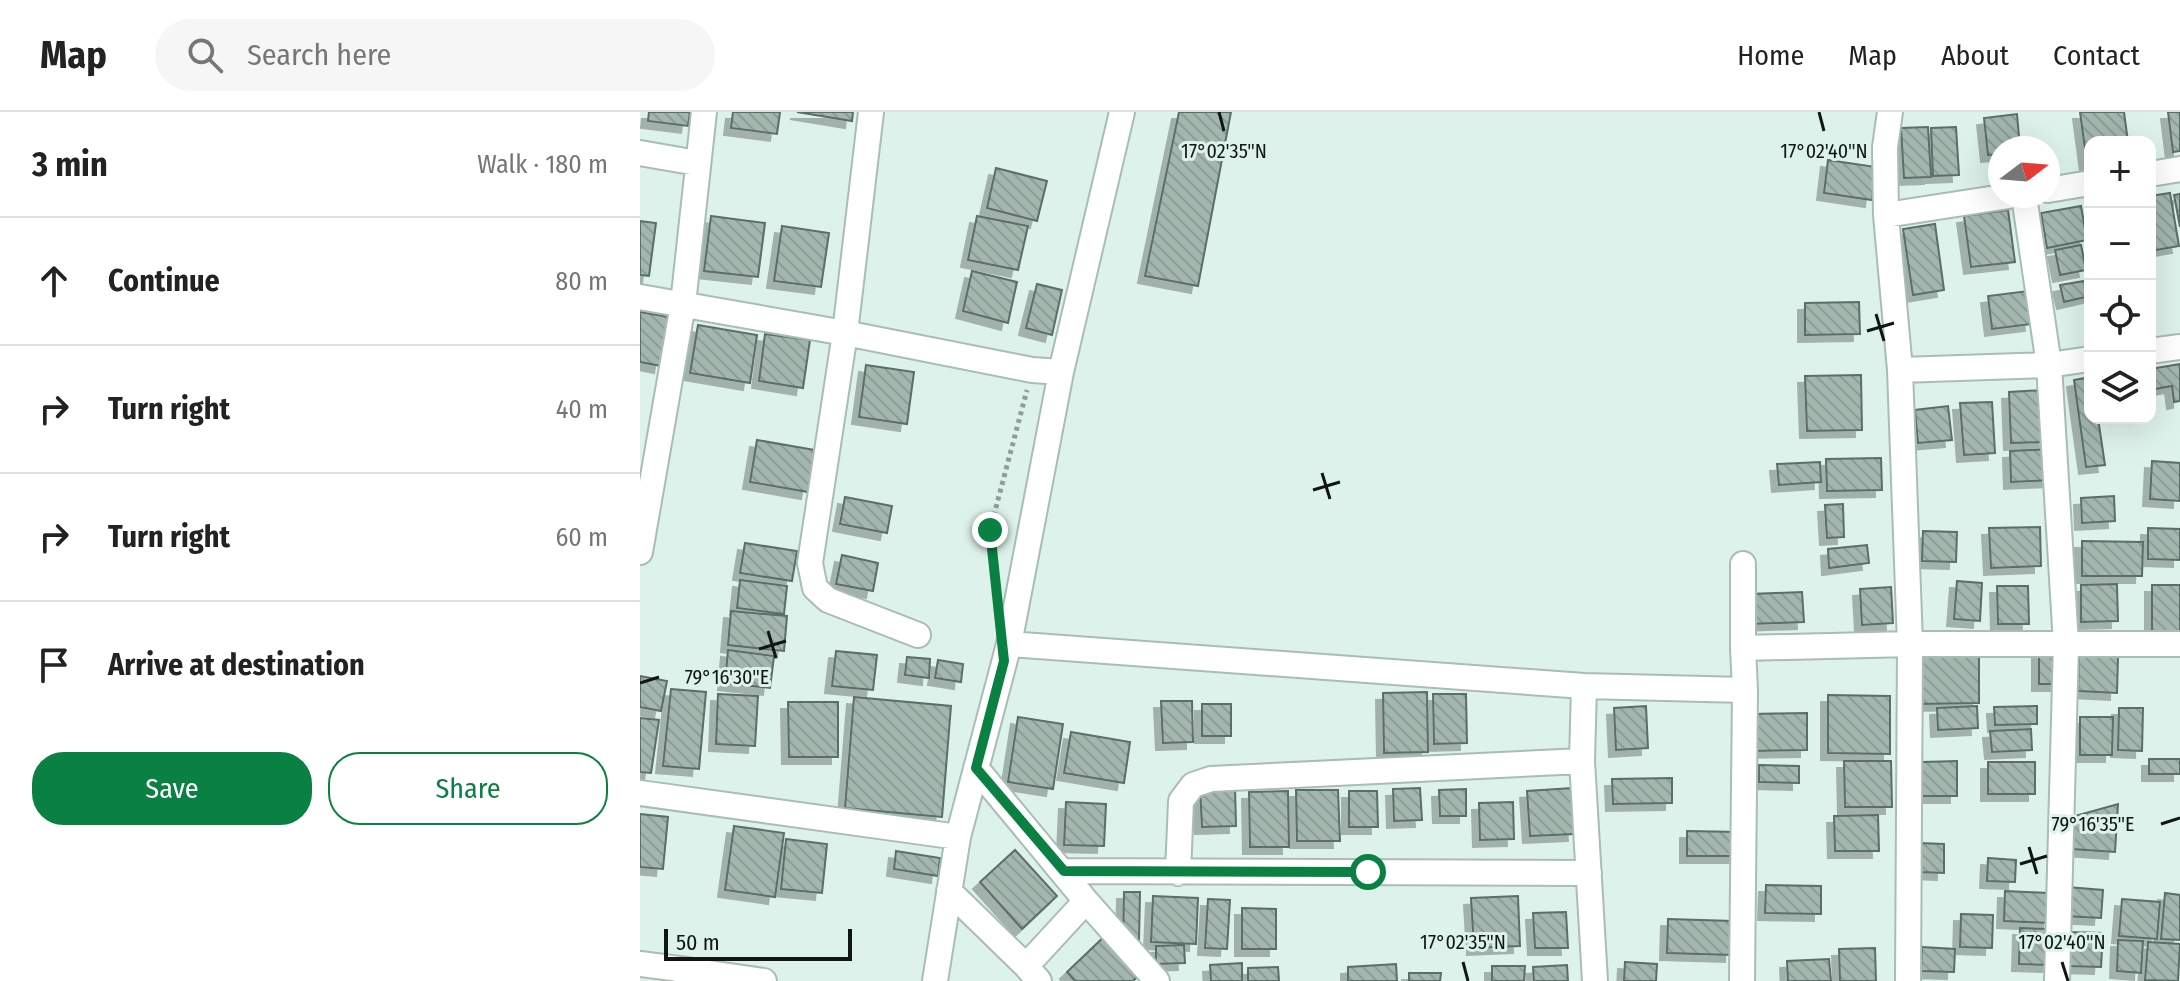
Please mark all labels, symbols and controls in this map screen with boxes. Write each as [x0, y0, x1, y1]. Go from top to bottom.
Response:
search box [155, 19, 715, 91]
text: Map [40, 32, 107, 78]
icon: search [183, 33, 227, 77]
text: Search here [247, 37, 391, 73]
text: Home [1737, 39, 1804, 72]
text: Map [1848, 39, 1897, 72]
text: About [1941, 39, 2009, 72]
text: Contact [2053, 39, 2140, 72]
north arrow [1988, 136, 2060, 208]
map controls [2084, 136, 2156, 424]
button: + [2084, 136, 2156, 208]
text: 17°02'35"N [1181, 139, 1267, 163]
text: 17°02'40"N [1780, 139, 1868, 163]
text: 3 min [32, 144, 108, 185]
text: Walk · 180 m [477, 149, 608, 180]
button: − [2084, 208, 2156, 280]
icon: ahead [32, 259, 76, 303]
text: Continue [108, 263, 220, 299]
text: 80 m [555, 266, 608, 297]
button: locate [2084, 280, 2156, 352]
button: layers [2084, 352, 2156, 424]
icon: right [32, 387, 76, 431]
text: Turn right [108, 391, 230, 427]
text: 40 m [556, 394, 608, 425]
route end [972, 512, 1008, 548]
icon: right [32, 515, 76, 559]
text: Turn right [108, 519, 230, 555]
text: 60 m [555, 522, 608, 553]
icon: arrive [32, 643, 76, 687]
text: Arrive at destination [108, 647, 365, 683]
text: 79°16'30"E [685, 665, 769, 689]
button: Save [32, 752, 312, 825]
button: Share [328, 752, 608, 825]
text: 79°16'35"E [2052, 812, 2134, 836]
route start [1350, 854, 1386, 890]
scale bar [664, 925, 852, 961]
text: 50 m [676, 929, 720, 956]
text: 17°02'35"N [1420, 930, 1506, 954]
text: 17°02'40"N [2018, 930, 2106, 954]

